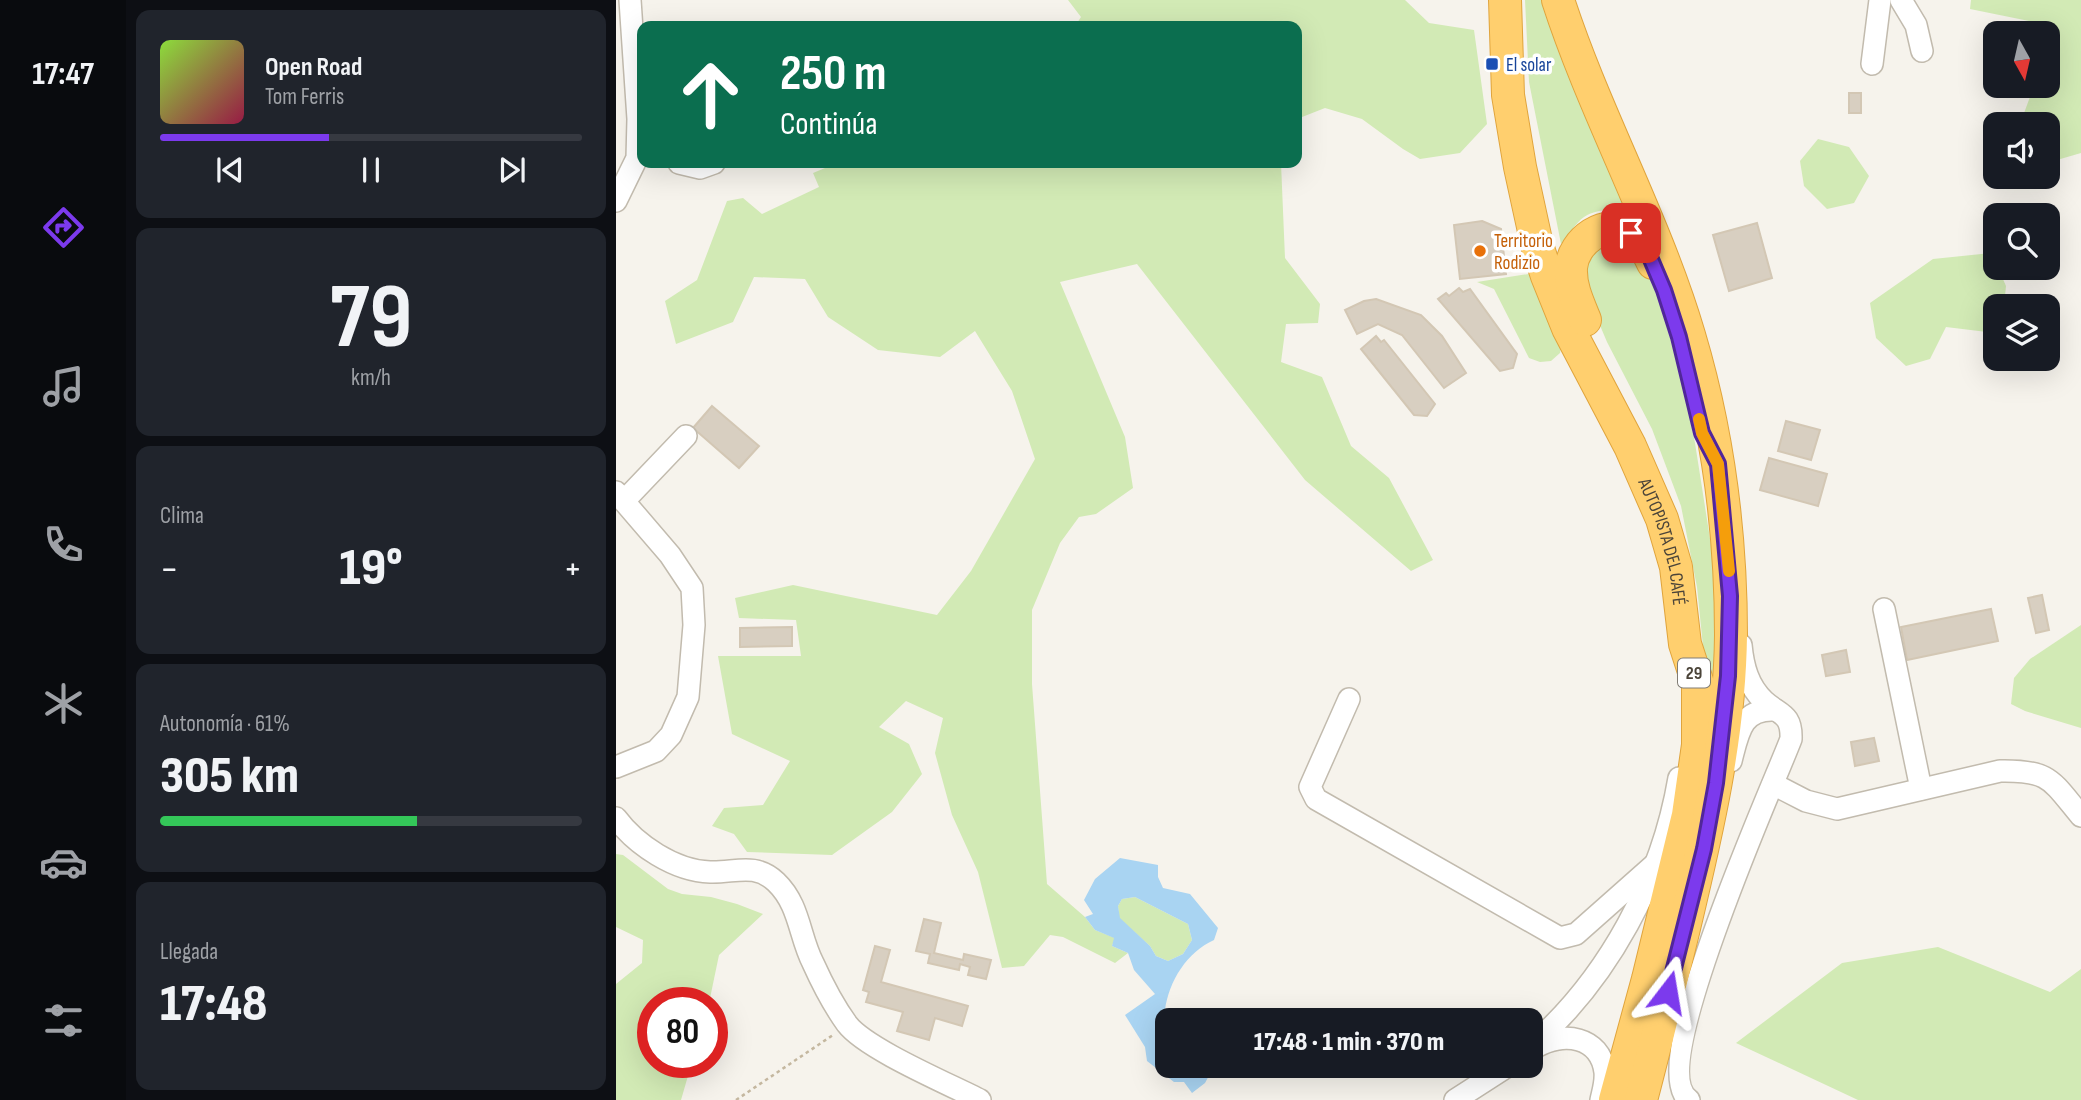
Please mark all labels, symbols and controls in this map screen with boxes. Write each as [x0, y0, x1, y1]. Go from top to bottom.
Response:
north arrow [1983, 21, 2060, 98]
map controls [1983, 21, 2060, 371]
text: 250 m [780, 45, 886, 104]
icon: ahead [665, 49, 756, 140]
text: Open Road [265, 52, 362, 83]
place label: El solar [1506, 54, 1552, 77]
text: 17:47 [32, 55, 94, 94]
marker: El solar [1484, 56, 1500, 72]
text: Tom Ferris [265, 83, 344, 111]
text: Continúa [780, 105, 878, 144]
button: sound [1983, 112, 2060, 189]
icon: previous [211, 151, 249, 189]
icon: pause [352, 151, 390, 189]
icon: next [493, 151, 531, 189]
icon: directions [39, 203, 88, 252]
pin [1601, 203, 1661, 263]
button: search [1983, 203, 2060, 280]
icon: arrive [1612, 214, 1650, 252]
place label: Territorio Rodizio [1494, 230, 1553, 275]
marker: Territorio Rodizio [1472, 243, 1488, 259]
text: 79 [330, 264, 412, 373]
button: layers [1983, 294, 2060, 371]
icon: music [39, 362, 88, 411]
text: km/h [351, 364, 391, 392]
street label: AUTOPISTA DEL CAFÉ [1632, 474, 1690, 607]
text: Clima [160, 502, 204, 530]
icon: phone [39, 520, 88, 569]
text: 19° [339, 537, 403, 600]
text: − [160, 547, 179, 592]
text: + [563, 547, 582, 592]
road number: 29 [1678, 658, 1710, 688]
icon: climate [39, 679, 88, 728]
text: Autonomía · 61% [160, 710, 290, 738]
text: 305 km [160, 745, 299, 808]
icon: car [39, 838, 88, 887]
text: Llegada [160, 938, 218, 966]
position arrow [1631, 955, 1705, 1029]
text: 17:48 [160, 973, 267, 1036]
speed limit sign: 80 [637, 987, 728, 1078]
icon: filters [39, 996, 88, 1045]
text: 17:48 · 1 min · 370 m [1254, 1027, 1444, 1058]

